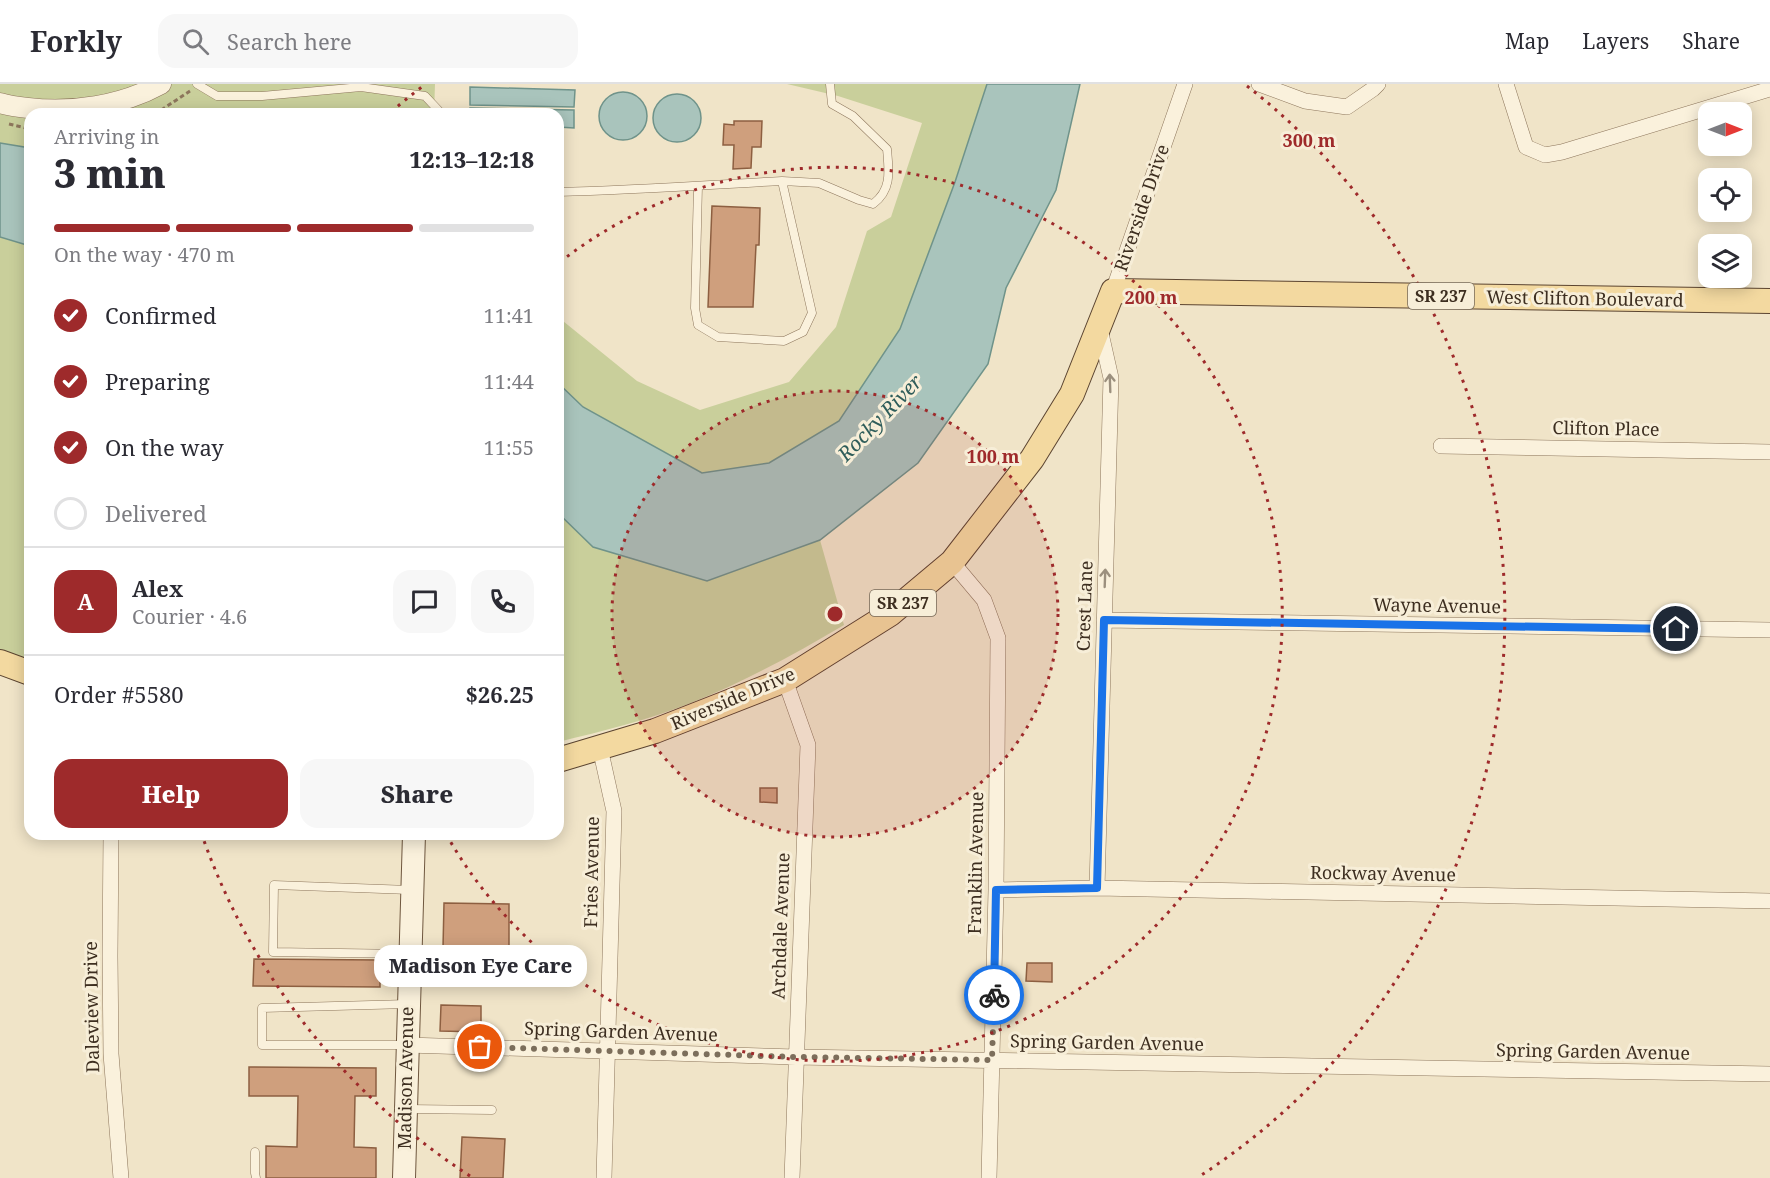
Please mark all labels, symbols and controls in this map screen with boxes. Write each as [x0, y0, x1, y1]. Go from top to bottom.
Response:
search box [158, 14, 578, 68]
text: Forkly [30, 22, 122, 60]
icon: search [179, 25, 212, 58]
text: Search here [227, 26, 352, 56]
text: Map [1505, 27, 1549, 55]
text: Layers [1582, 27, 1649, 55]
text: Share [1682, 27, 1740, 55]
north arrow [1698, 102, 1752, 156]
map controls [1698, 102, 1752, 288]
text: Arriving in [54, 123, 159, 150]
text: 300 m [1283, 128, 1336, 152]
street label: Riverside Drive [1108, 141, 1174, 274]
text: 12:13–12:18 [410, 144, 534, 174]
text: 3 min [54, 146, 166, 199]
button: locate [1698, 168, 1752, 222]
button: layers [1698, 234, 1752, 288]
text: On the way · 470 m [54, 241, 235, 268]
road number: SR 237 [1408, 283, 1474, 309]
street label: West Clifton Boulevard [1486, 284, 1684, 312]
text: 200 m [1125, 285, 1178, 309]
icon: check [54, 299, 87, 332]
text: Confirmed [105, 300, 216, 330]
text: 11:41 [484, 302, 534, 329]
icon: check [54, 365, 87, 398]
text: Preparing [105, 366, 210, 396]
text: 11:44 [484, 368, 534, 395]
water label: Rocky River [831, 368, 928, 468]
one-way arrow [1105, 374, 1116, 393]
street label: Clifton Place [1552, 415, 1660, 441]
icon: check [54, 431, 87, 464]
text: On the way [105, 432, 224, 462]
text: 11:55 [484, 434, 534, 461]
text: 100 m [967, 444, 1020, 468]
text: Delivered [105, 498, 207, 528]
street label: Crest Lane [1070, 560, 1098, 652]
one-way arrow [1099, 568, 1111, 588]
button: chat [393, 570, 456, 633]
button: phone [471, 570, 534, 633]
text: Alex [132, 573, 183, 603]
text: A [77, 586, 94, 616]
road number: SR 237 [870, 590, 936, 616]
street label: Wayne Avenue [1373, 592, 1501, 618]
text: Courier · 4.6 [132, 603, 247, 630]
pin [1650, 603, 1701, 654]
centre of rings [825, 604, 845, 624]
icon: home [1659, 612, 1692, 645]
street label: Riverside Drive [667, 661, 798, 735]
text: Order #5580 [54, 679, 184, 709]
text: $26.25 [465, 679, 534, 709]
button: Help [54, 759, 288, 828]
button: Share [300, 759, 534, 828]
street label: Franklin Avenue [962, 791, 988, 935]
street label: Fries Avenue [578, 816, 604, 928]
street label: Archdale Avenue [765, 852, 795, 1000]
street label: Rockway Avenue [1310, 860, 1456, 886]
street label: Daleview Drive [78, 941, 104, 1073]
callout: Madison Eye Care [374, 945, 586, 987]
text: Madison Eye Care [389, 952, 572, 979]
courier [964, 965, 1024, 1025]
icon: bike [978, 979, 1011, 1012]
street label: Madison Avenue [392, 1006, 418, 1150]
street label: Spring Garden Avenue [524, 1016, 718, 1046]
pin [454, 1021, 505, 1072]
street label: Spring Garden Avenue [1010, 1028, 1204, 1056]
icon: bag [463, 1030, 496, 1063]
street label: Spring Garden Avenue [1496, 1037, 1690, 1065]

